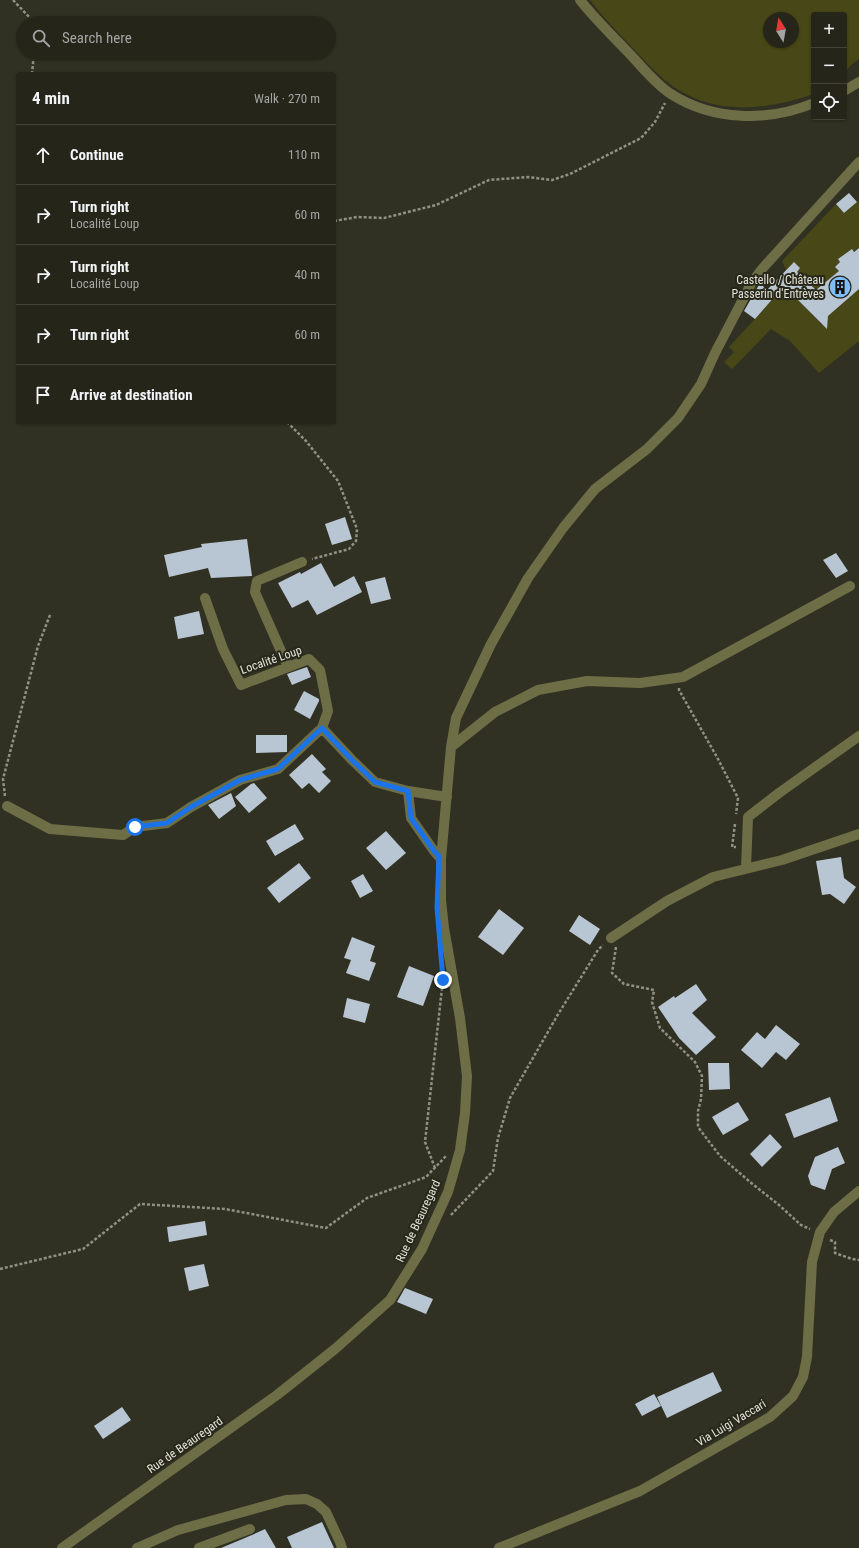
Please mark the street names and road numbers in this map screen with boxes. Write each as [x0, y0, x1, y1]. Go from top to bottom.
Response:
street label: Localité Loup [239, 643, 304, 677]
street label: Rue de Beauregard [393, 1178, 443, 1264]
street label: Via Luigi Vaccari [694, 1397, 768, 1449]
street label: Rue de Beauregard [145, 1414, 225, 1476]

